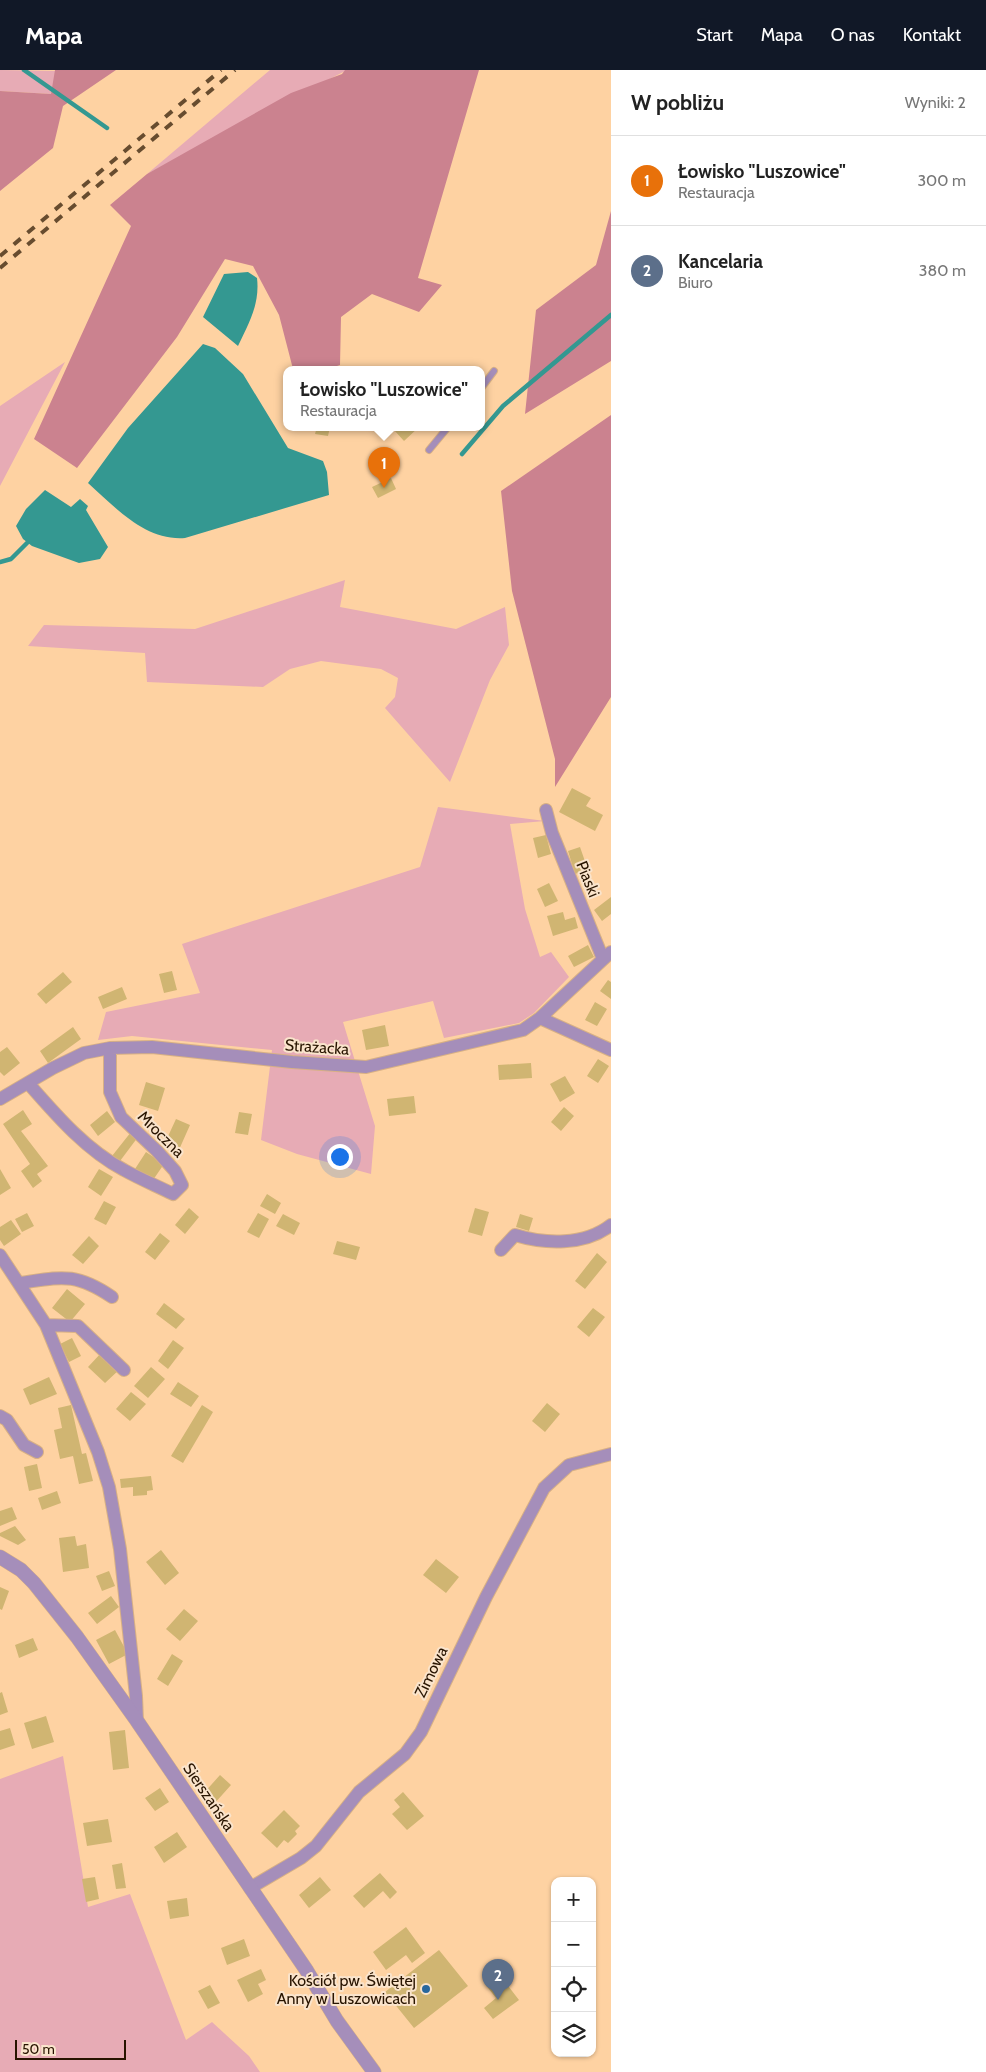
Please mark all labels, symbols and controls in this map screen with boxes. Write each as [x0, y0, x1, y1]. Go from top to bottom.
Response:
text: Mapa [25, 21, 82, 50]
text: Start [696, 24, 733, 46]
text: Mapa [761, 24, 803, 46]
text: O nas [831, 24, 875, 46]
text: Kontakt [903, 24, 961, 46]
text: W pobliżu [631, 90, 724, 115]
text: Wyniki: 2 [905, 93, 966, 112]
text: Łowisko "Luszowice" [678, 160, 846, 183]
text: 1 [644, 171, 650, 190]
text: 300 m [917, 171, 966, 190]
text: Restauracja [678, 183, 755, 202]
text: Kancelaria [678, 250, 763, 273]
text: 2 [643, 261, 651, 280]
text: 380 m [919, 261, 966, 280]
text: Biuro [678, 273, 713, 292]
popup [283, 366, 485, 431]
text: Łowisko "Luszowice" [300, 378, 468, 401]
text: Restauracja [300, 401, 377, 420]
pin: 1 [368, 447, 400, 488]
street label: Piaski [572, 858, 604, 900]
street label: Strażacka [284, 1035, 350, 1059]
street label: Mroczna [134, 1107, 188, 1161]
your location [327, 1144, 353, 1170]
street label: Zimowa [411, 1643, 452, 1700]
street label: Sierszańska [179, 1759, 239, 1835]
map controls [551, 1877, 596, 2057]
button: + [551, 1877, 596, 1922]
button: − [551, 1922, 596, 1967]
pin: 2 [482, 1959, 514, 2000]
button: locate [551, 1967, 596, 2012]
place label: Kościół pw. Świętej Anny w Luszowicach [277, 1971, 416, 2008]
marker: Kościół pw. Świętej Anny w Luszowicach [420, 1983, 432, 1995]
button: layers [551, 2012, 596, 2057]
scale bar [15, 2037, 126, 2060]
text: 50 m [22, 2040, 55, 2058]

